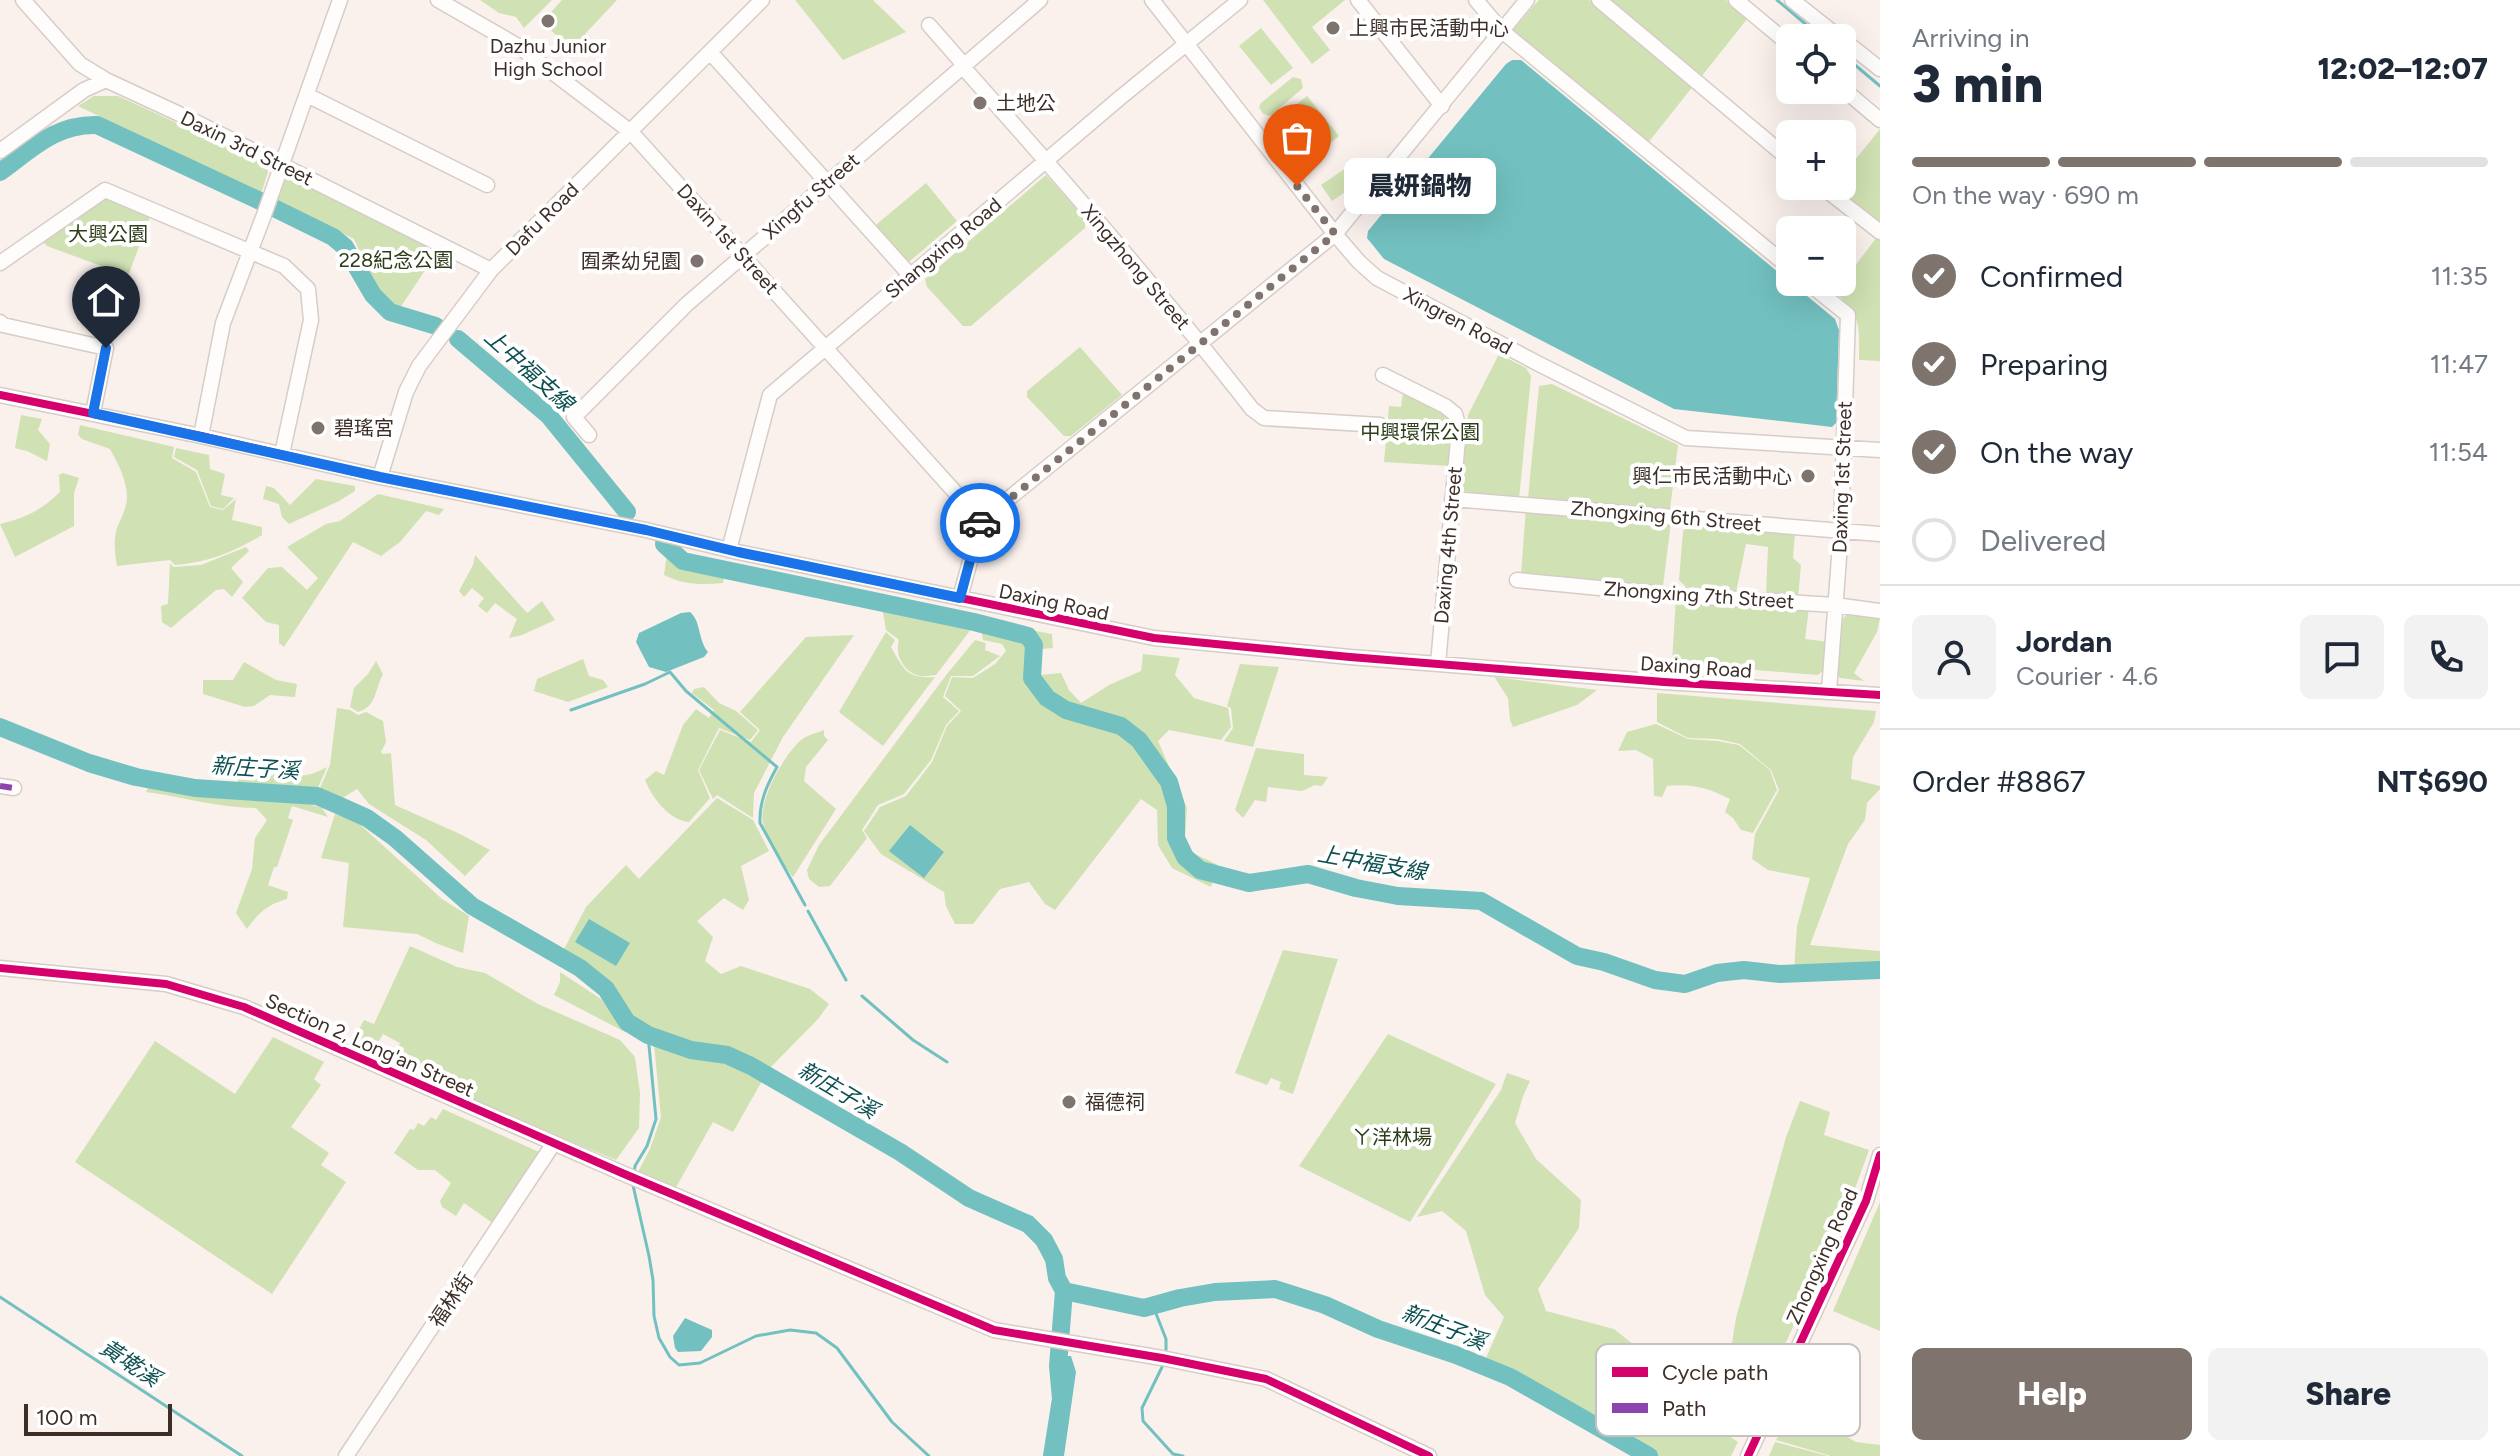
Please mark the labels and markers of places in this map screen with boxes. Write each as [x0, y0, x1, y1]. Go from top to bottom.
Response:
marker: Dazhu Junior High School [539, 12, 557, 30]
place label: 上興市民活動中心 [1349, 16, 1509, 40]
marker: 上興市民活動中心 [1324, 19, 1342, 37]
place label: Dazhu Junior High School [490, 34, 607, 81]
place label: 土地公 [996, 91, 1056, 115]
marker: 土地公 [971, 94, 989, 112]
pin [1263, 104, 1331, 186]
callout: 晨妍鍋物 [1345, 158, 1497, 214]
place label: 囿柔幼兒園 [581, 249, 681, 273]
marker: 囿柔幼兒園 [688, 252, 706, 270]
pin [72, 266, 140, 348]
place label: 碧瑤宮 [334, 416, 394, 440]
marker: 碧瑤宮 [309, 419, 327, 437]
place label: 興仁市民活動中心 [1632, 464, 1792, 488]
marker: 興仁市民活動中心 [1799, 467, 1817, 485]
place label: 福德祠 [1085, 1090, 1145, 1114]
marker: 福德祠 [1060, 1093, 1078, 1111]

